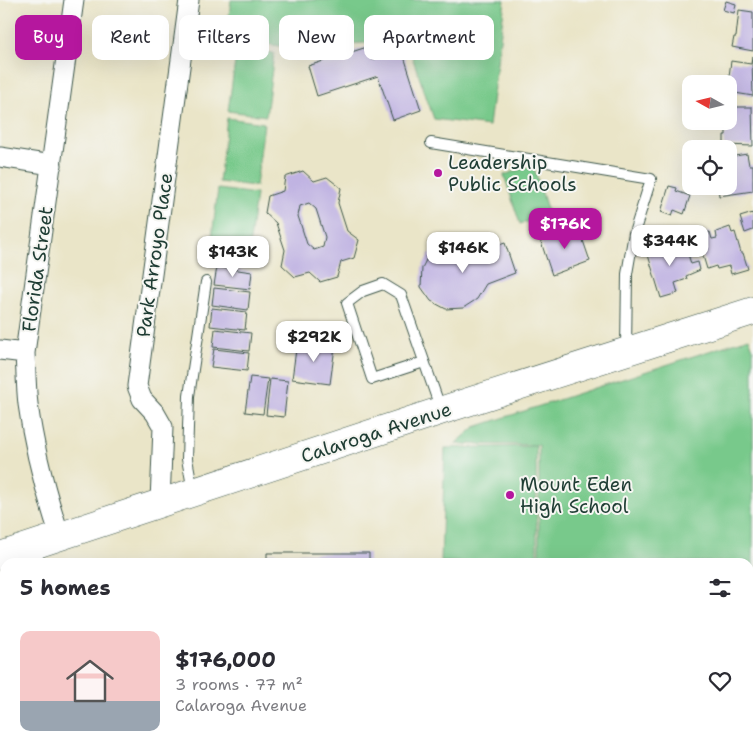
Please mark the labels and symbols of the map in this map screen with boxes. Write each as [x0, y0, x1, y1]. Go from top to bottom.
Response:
north arrow [682, 75, 738, 130]
place label: Leadership Public Schools [448, 150, 577, 197]
marker: Leadership Public Schools [432, 167, 444, 179]
street label: Park Arroyo Place [131, 171, 178, 339]
street label: Florida Street [16, 205, 59, 334]
pin: $176K [530, 208, 600, 250]
pin: $344K [635, 224, 705, 267]
pin: $146K [428, 232, 498, 274]
pin: $143K [198, 236, 268, 278]
pin: $292K [279, 320, 349, 363]
street label: Calaroga Avenue [298, 396, 455, 469]
place label: Mount Eden High School [520, 472, 632, 519]
marker: Mount Eden High School [504, 489, 516, 501]

